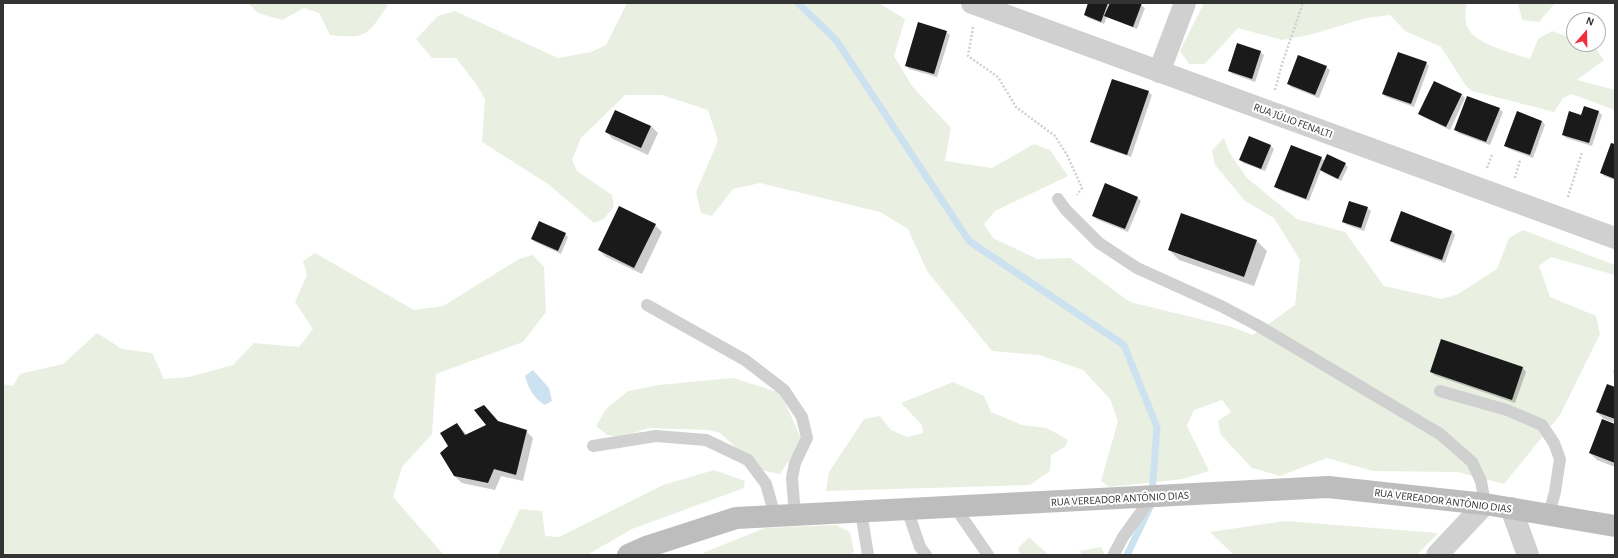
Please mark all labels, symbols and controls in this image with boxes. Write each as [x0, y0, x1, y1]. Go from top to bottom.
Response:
north arrow [1566, 12, 1606, 52]
text: N [1584, 15, 1595, 28]
street label: RUA JÚLIO FENALTI [1252, 101, 1334, 141]
street label: RUA VEREADOR ANTÔNIO DIAS [1374, 486, 1512, 516]
street label: RUA VEREADOR ANTÔNIO DIAS [1051, 489, 1189, 509]

